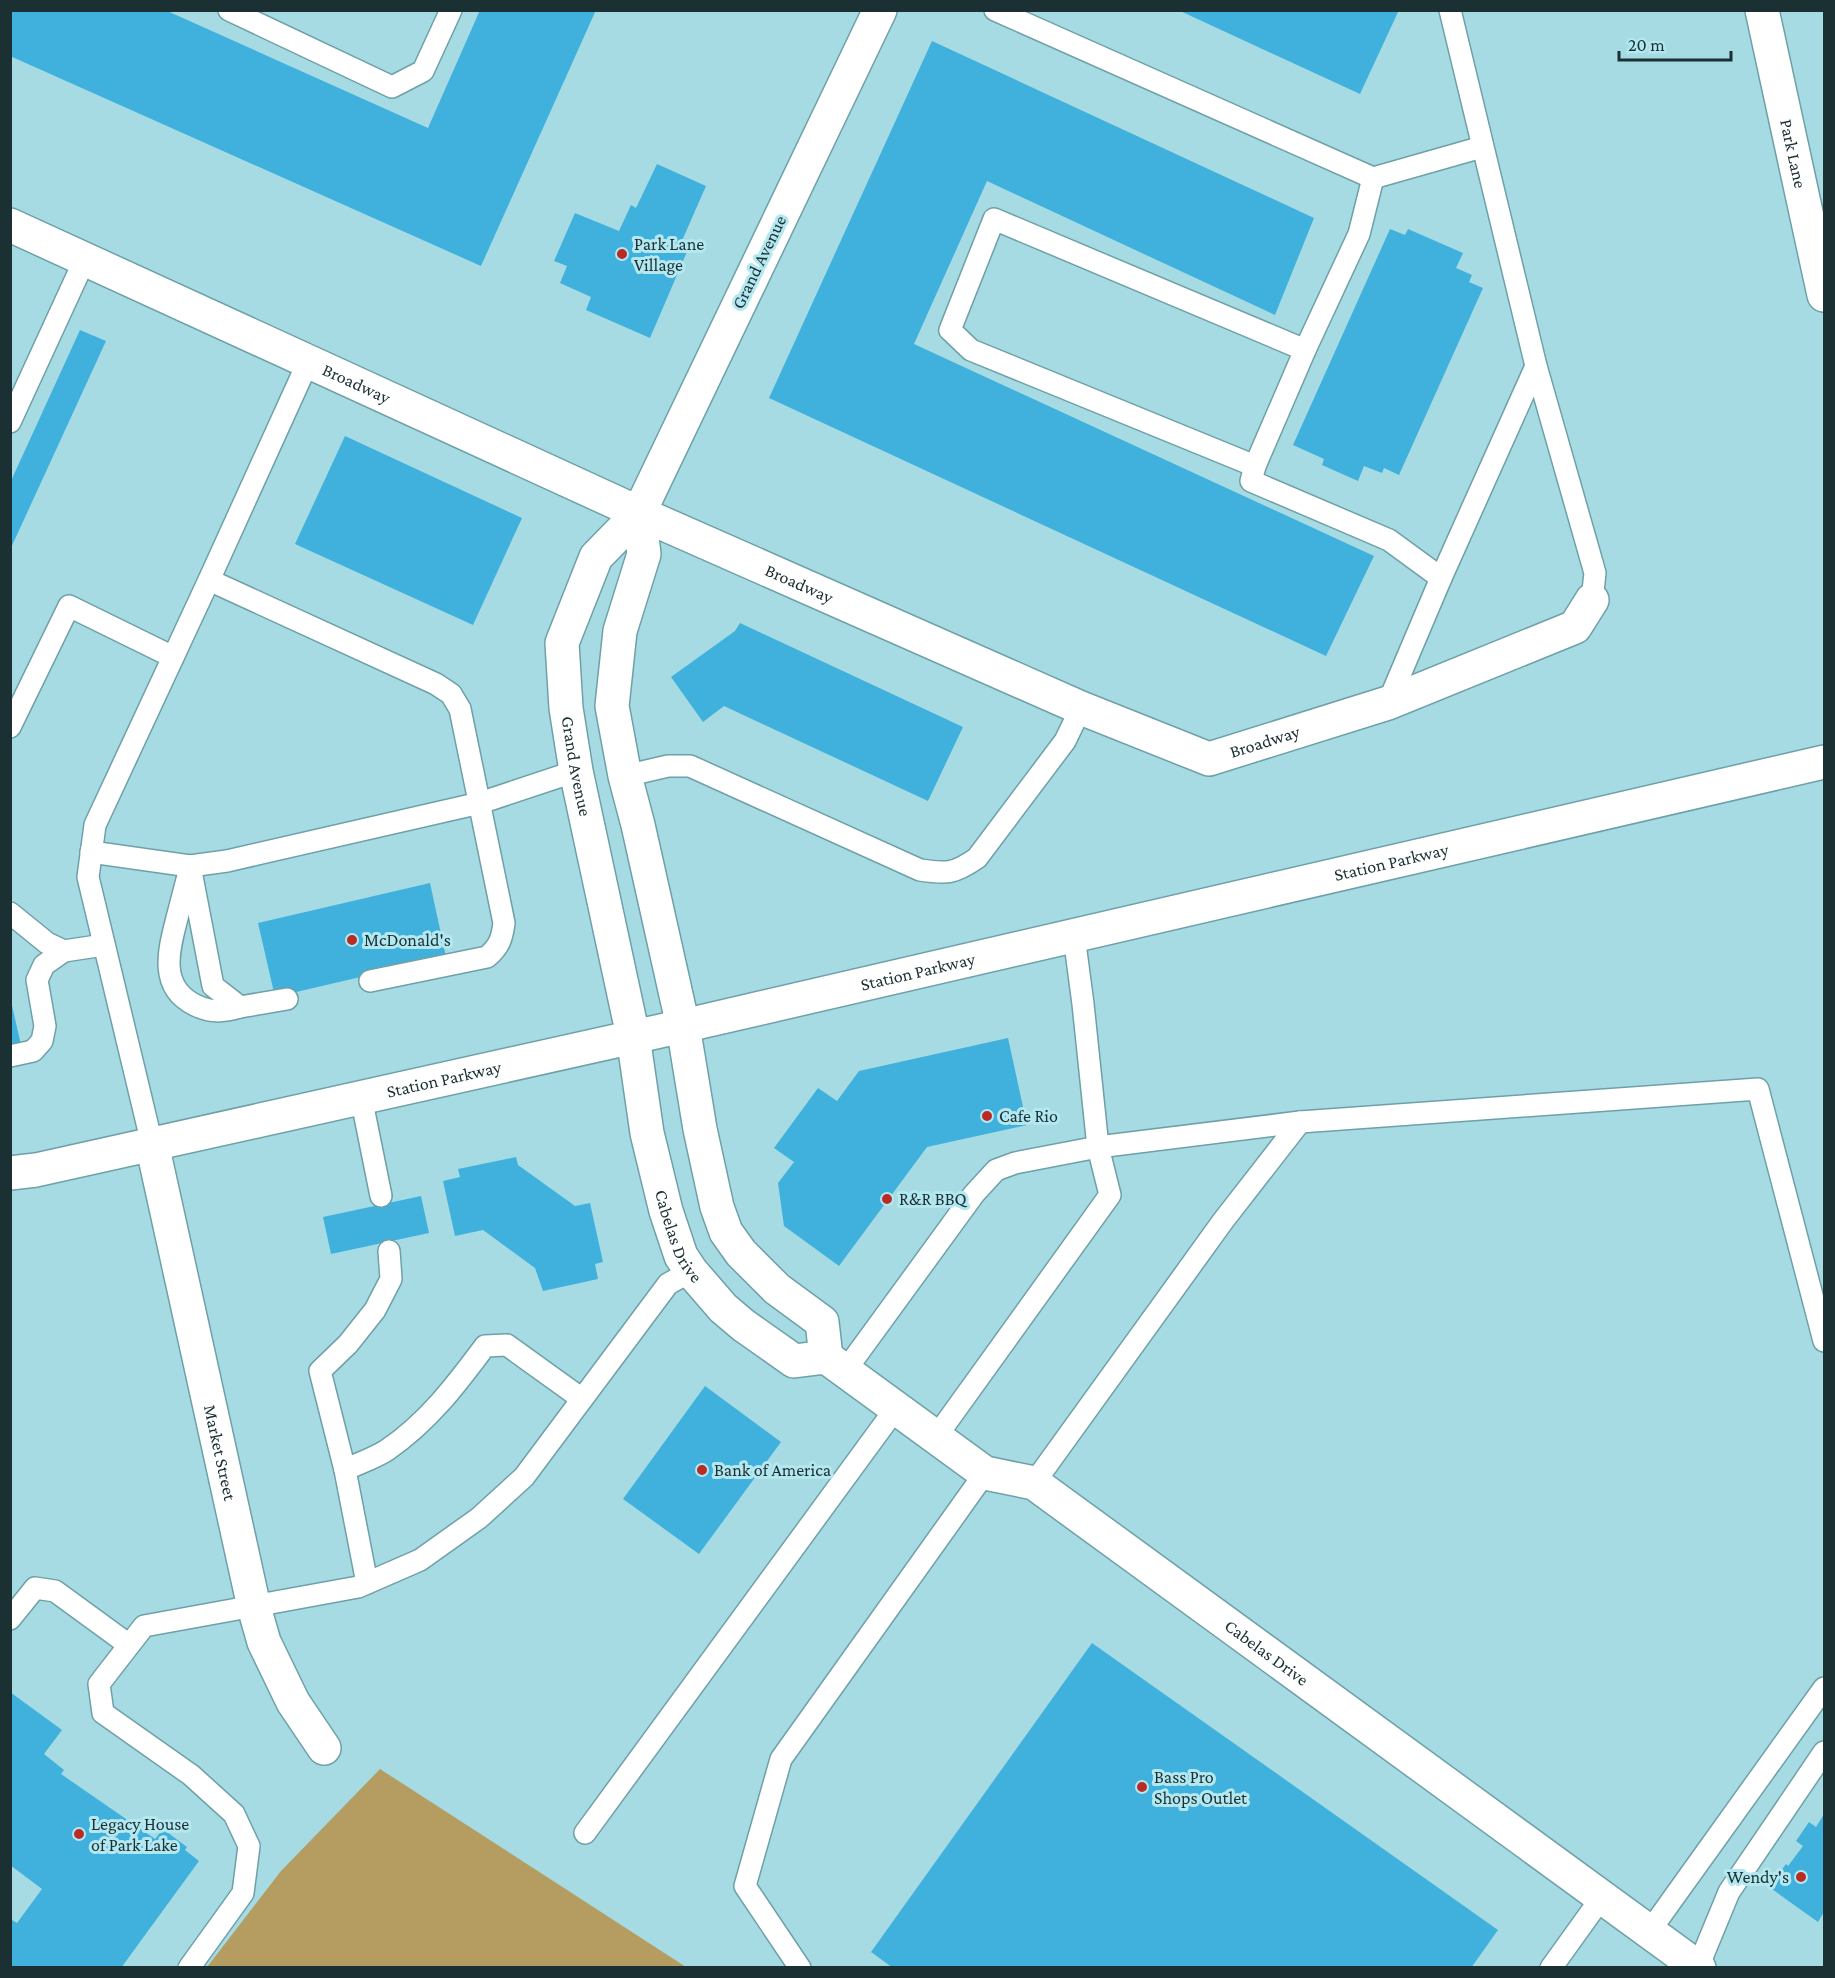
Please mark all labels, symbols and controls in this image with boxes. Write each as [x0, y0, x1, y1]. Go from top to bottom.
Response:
scale bar [1619, 24, 1732, 62]
text: 20 m [1628, 35, 1665, 55]
street label: Park Lane [1776, 117, 1811, 190]
street label: Grand Avenue [728, 212, 790, 312]
place label: Park Lane Village [634, 234, 704, 275]
marker: Park Lane Village [615, 247, 629, 261]
street label: Broadway [319, 359, 394, 408]
street label: Broadway [762, 560, 837, 608]
street label: Grand Avenue [557, 715, 595, 818]
street label: Broadway [1227, 721, 1303, 762]
street label: Station Parkway [1332, 839, 1451, 885]
place label: McDonald's [364, 930, 451, 950]
marker: McDonald's [345, 933, 359, 947]
street label: Station Parkway [859, 949, 978, 995]
street label: Station Parkway [385, 1057, 504, 1102]
place label: Cafe Rio [999, 1106, 1058, 1126]
marker: Cafe Rio [980, 1109, 994, 1123]
street label: Cabelas Drive [651, 1188, 706, 1287]
place label: R&R BBQ [899, 1189, 968, 1209]
marker: R&R BBQ [880, 1192, 894, 1206]
street label: Market Street [200, 1403, 240, 1503]
place label: Bank of America [714, 1460, 831, 1480]
marker: Bank of America [695, 1463, 709, 1477]
street label: Cabelas Drive [1221, 1615, 1312, 1690]
place label: Bass Pro Shops Outlet [1154, 1767, 1248, 1808]
marker: Bass Pro Shops Outlet [1135, 1780, 1149, 1794]
place label: Legacy House of Park Lake [91, 1814, 189, 1855]
marker: Legacy House of Park Lake [72, 1827, 86, 1841]
place label: Wendy's [1727, 1867, 1789, 1887]
marker: Wendy's [1794, 1870, 1808, 1884]

